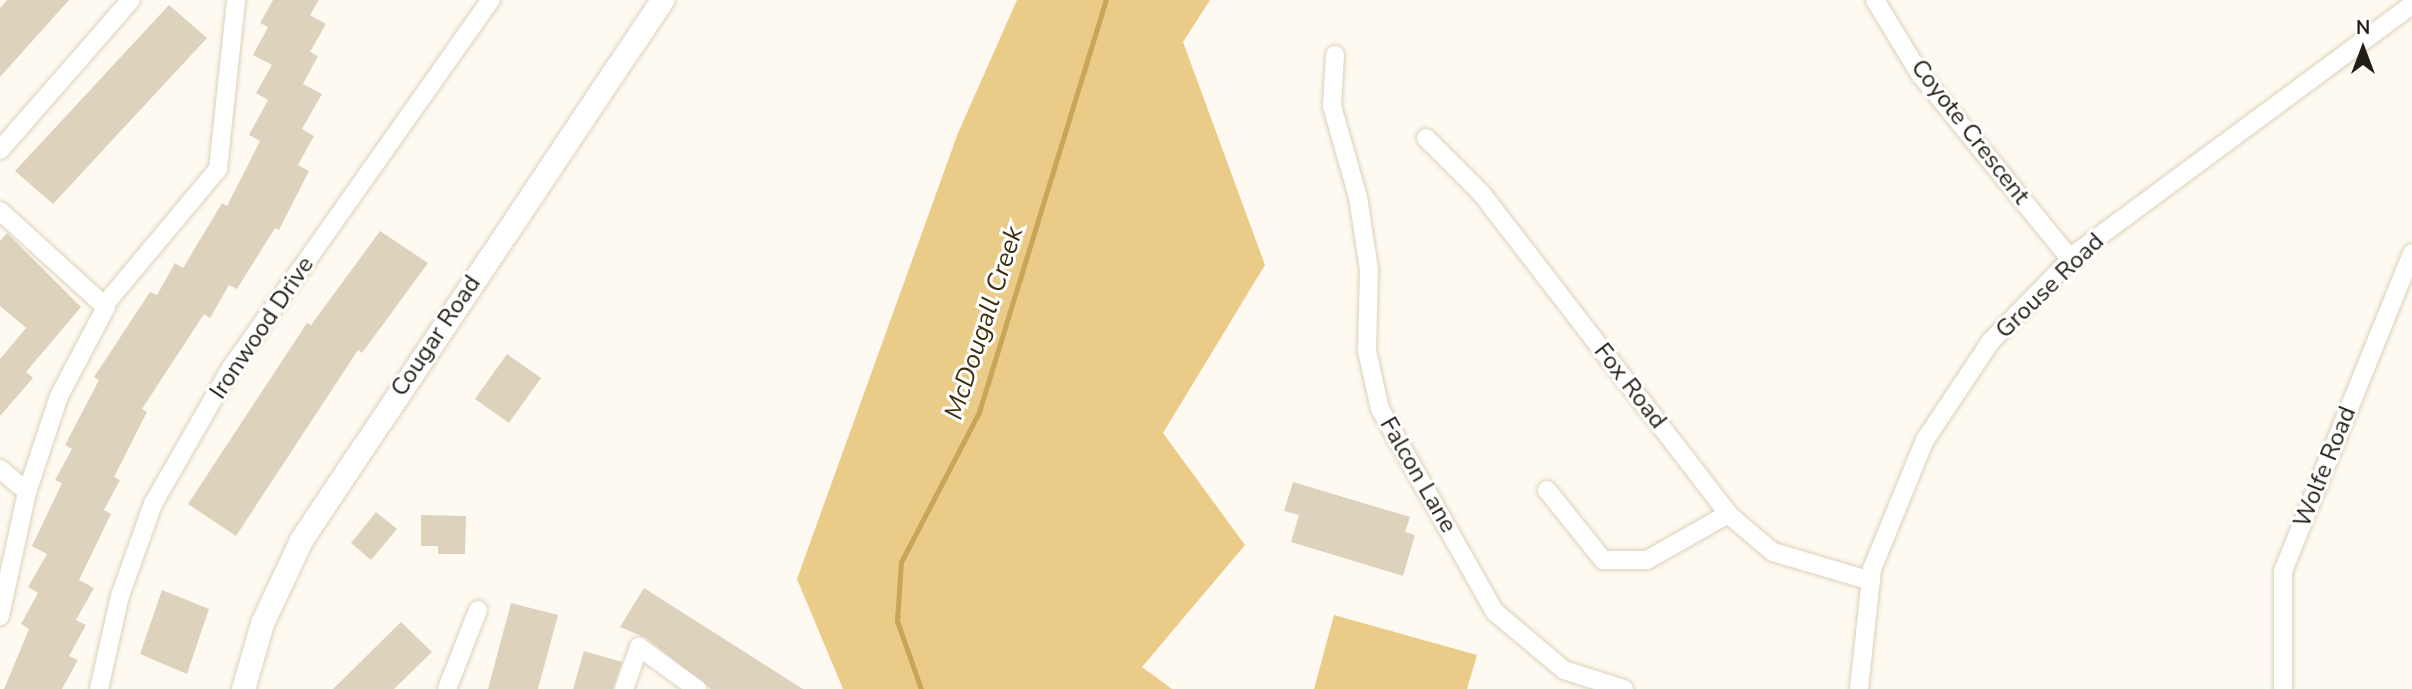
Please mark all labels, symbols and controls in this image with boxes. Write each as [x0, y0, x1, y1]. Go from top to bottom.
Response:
north arrow [2328, 14, 2398, 84]
text: N [2356, 15, 2370, 41]
street label: Coyote Crescent [1905, 54, 2035, 210]
water label: McDougall Creek [938, 223, 1030, 423]
street label: Grouse Road [1990, 227, 2110, 345]
street label: Ironwood Drive [204, 251, 320, 405]
street label: Cougar Road [385, 270, 487, 402]
street label: Fox Road [1588, 338, 1672, 434]
street label: Wolfe Road [2288, 402, 2362, 532]
street label: Falcon Lane [1373, 412, 1463, 538]

